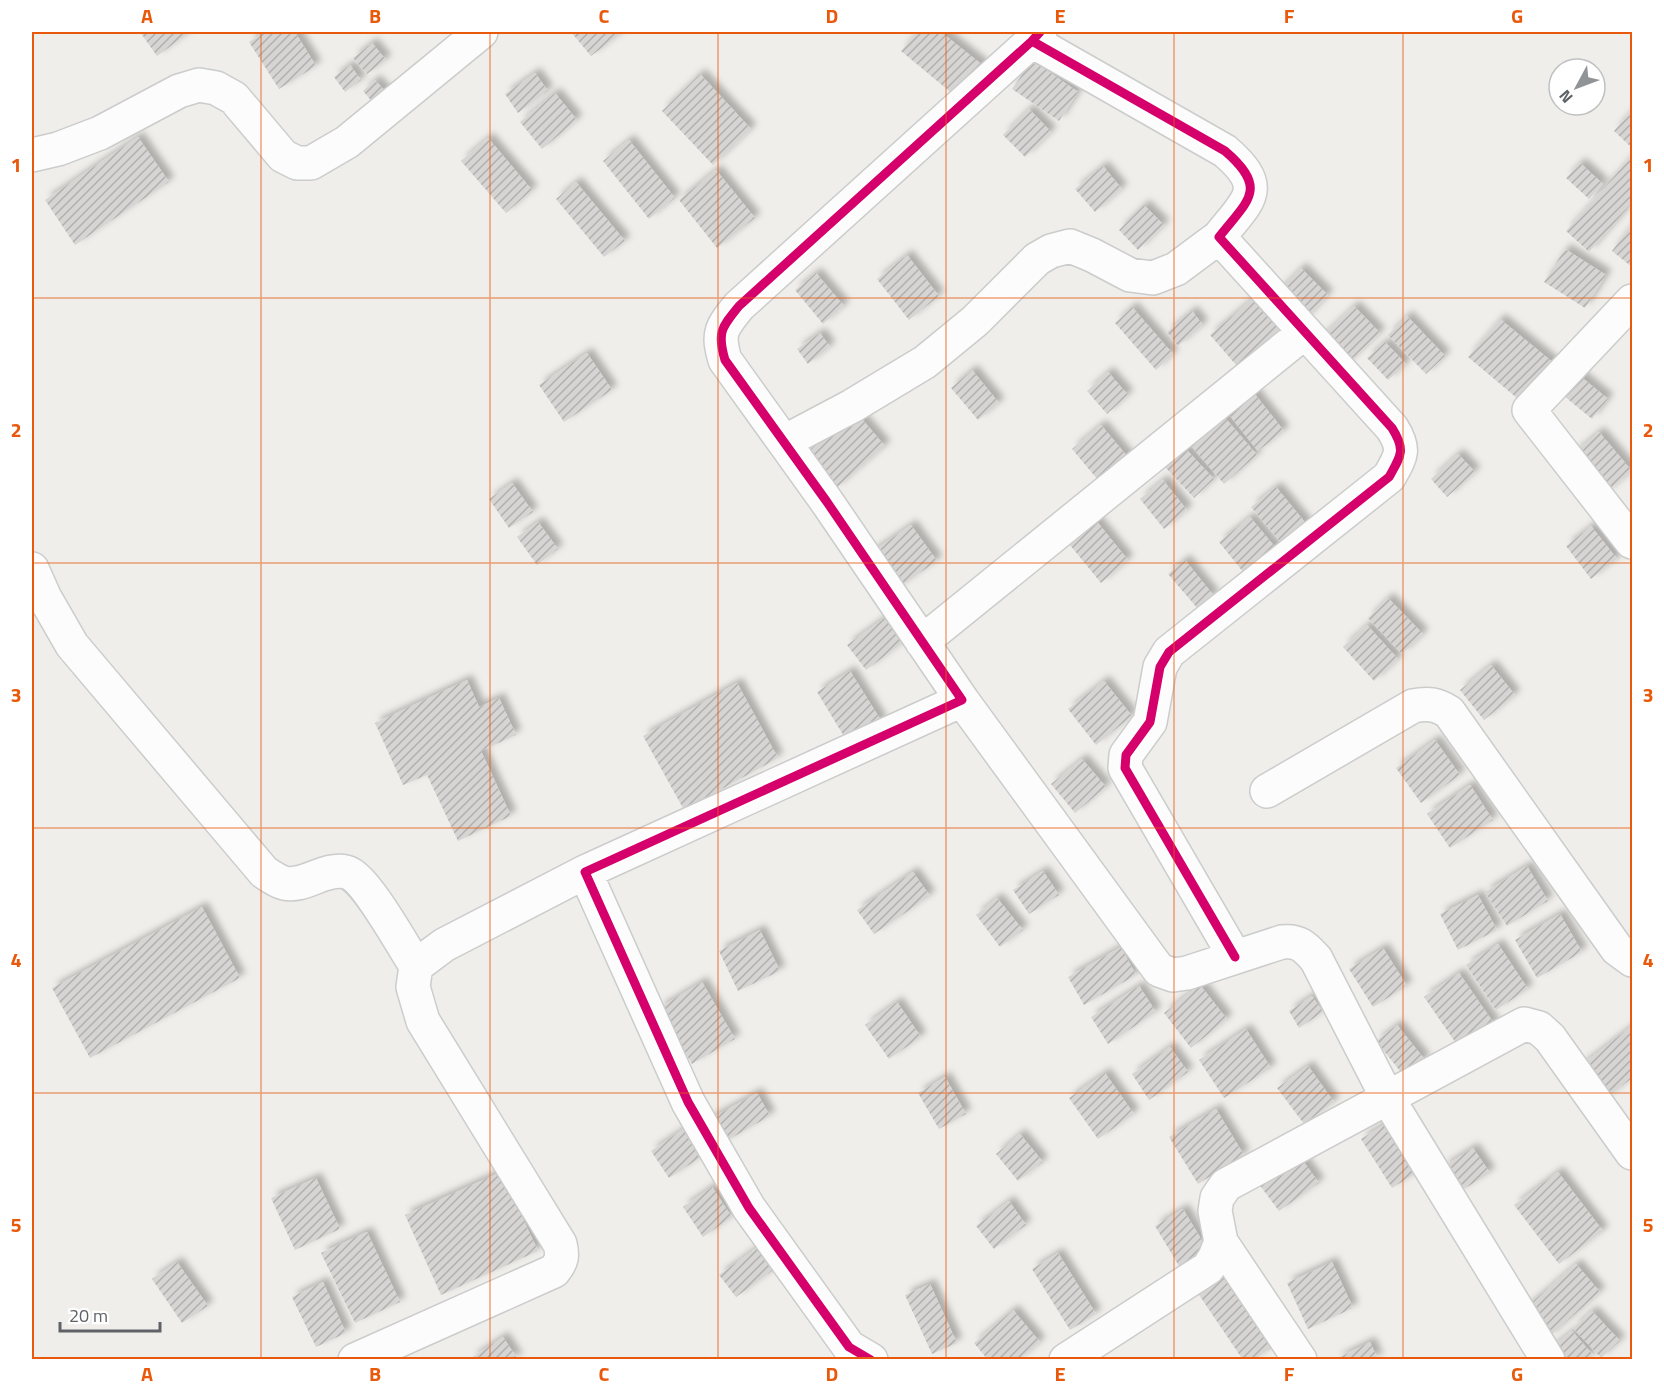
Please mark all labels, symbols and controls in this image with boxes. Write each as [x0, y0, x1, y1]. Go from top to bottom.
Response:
text: A [141, 0, 153, 31]
text: B [369, 0, 381, 31]
text: C [599, 0, 610, 31]
text: D [826, 0, 838, 31]
text: E [1054, 0, 1066, 31]
text: F [1284, 0, 1295, 31]
text: G [1511, 0, 1523, 31]
north arrow [1547, 57, 1607, 117]
text: N [1553, 85, 1578, 109]
text: 1 [10, 149, 22, 180]
text: 1 [1642, 149, 1654, 180]
text: 2 [10, 414, 22, 445]
text: 2 [1642, 414, 1654, 445]
text: 3 [10, 679, 22, 710]
text: 3 [1642, 679, 1654, 710]
text: 4 [10, 944, 22, 975]
text: 4 [1642, 944, 1654, 975]
text: 5 [10, 1209, 22, 1240]
text: 5 [1642, 1209, 1654, 1240]
scale bar [60, 1295, 160, 1333]
text: 20 m [69, 1302, 108, 1329]
text: A [141, 1358, 153, 1389]
text: B [369, 1358, 381, 1389]
text: C [599, 1358, 610, 1389]
text: D [826, 1358, 838, 1389]
text: E [1054, 1358, 1066, 1389]
text: F [1284, 1358, 1295, 1389]
text: G [1511, 1358, 1523, 1389]

